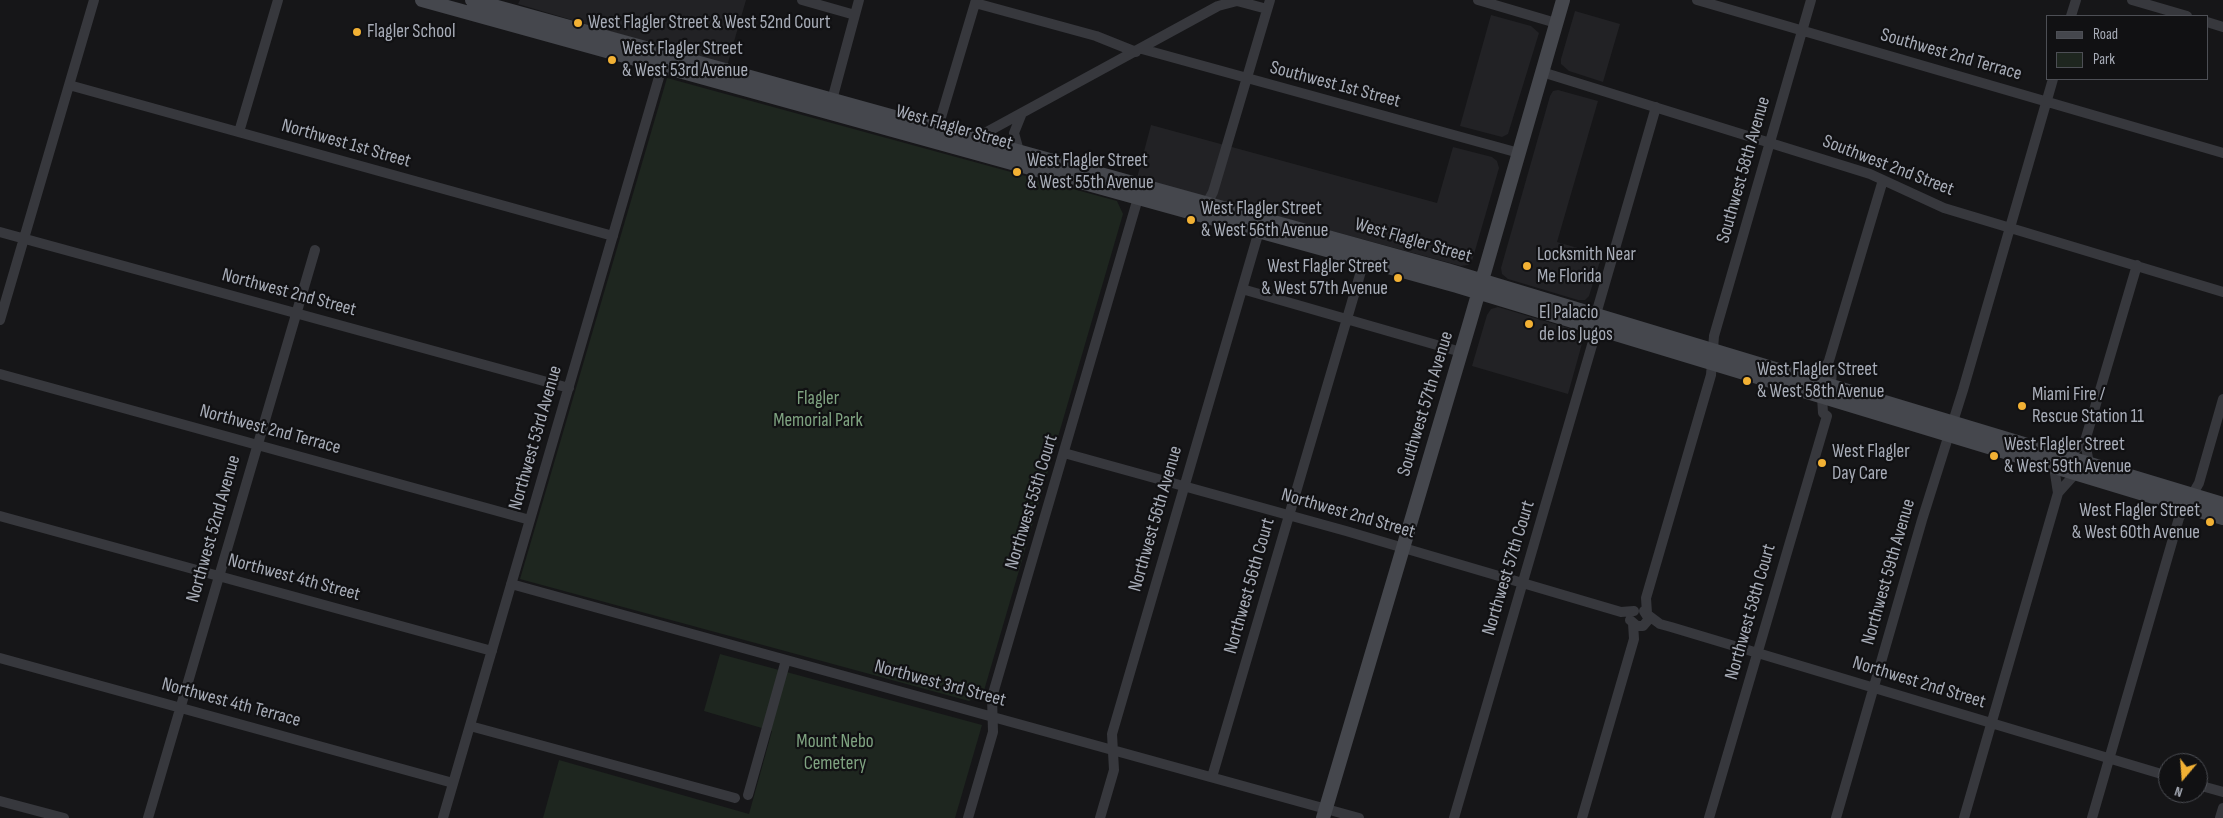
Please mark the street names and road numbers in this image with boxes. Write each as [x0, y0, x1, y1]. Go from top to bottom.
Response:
street label: Southwest 2nd Terrace [1878, 24, 2024, 86]
street label: Southwest 1st Street [1267, 57, 1403, 113]
street label: Southwest 58th Avenue [1712, 94, 1776, 246]
street label: West Flagler Street [893, 100, 1015, 156]
street label: Northwest 1st Street [279, 115, 413, 173]
street label: Southwest 2nd Street [1819, 131, 1957, 201]
street label: West Flagler Street [1352, 213, 1474, 269]
street label: Northwest 2nd Street [219, 264, 359, 322]
street label: Southwest 57th Avenue [1393, 329, 1459, 479]
street label: Northwest 53rd Avenue [504, 363, 568, 513]
street label: Northwest 2nd Terrace [197, 400, 343, 460]
street label: Northwest 55th Court [1001, 432, 1063, 572]
street label: Northwest 56th Avenue [1124, 444, 1188, 594]
street label: Northwest 52nd Avenue [182, 453, 246, 605]
street label: Northwest 2nd Street [1279, 484, 1417, 544]
street label: Northwest 59th Avenue [1857, 496, 1921, 648]
street label: Northwest 57th Court [1478, 498, 1540, 638]
street label: Northwest 56th Court [1220, 515, 1280, 657]
street label: Northwest 58th Court [1721, 541, 1781, 683]
street label: Northwest 4th Street [225, 549, 363, 607]
street label: Northwest 2nd Street [1850, 652, 1988, 714]
street label: Northwest 3rd Street [872, 655, 1008, 713]
street label: Northwest 4th Terrace [159, 673, 303, 733]

